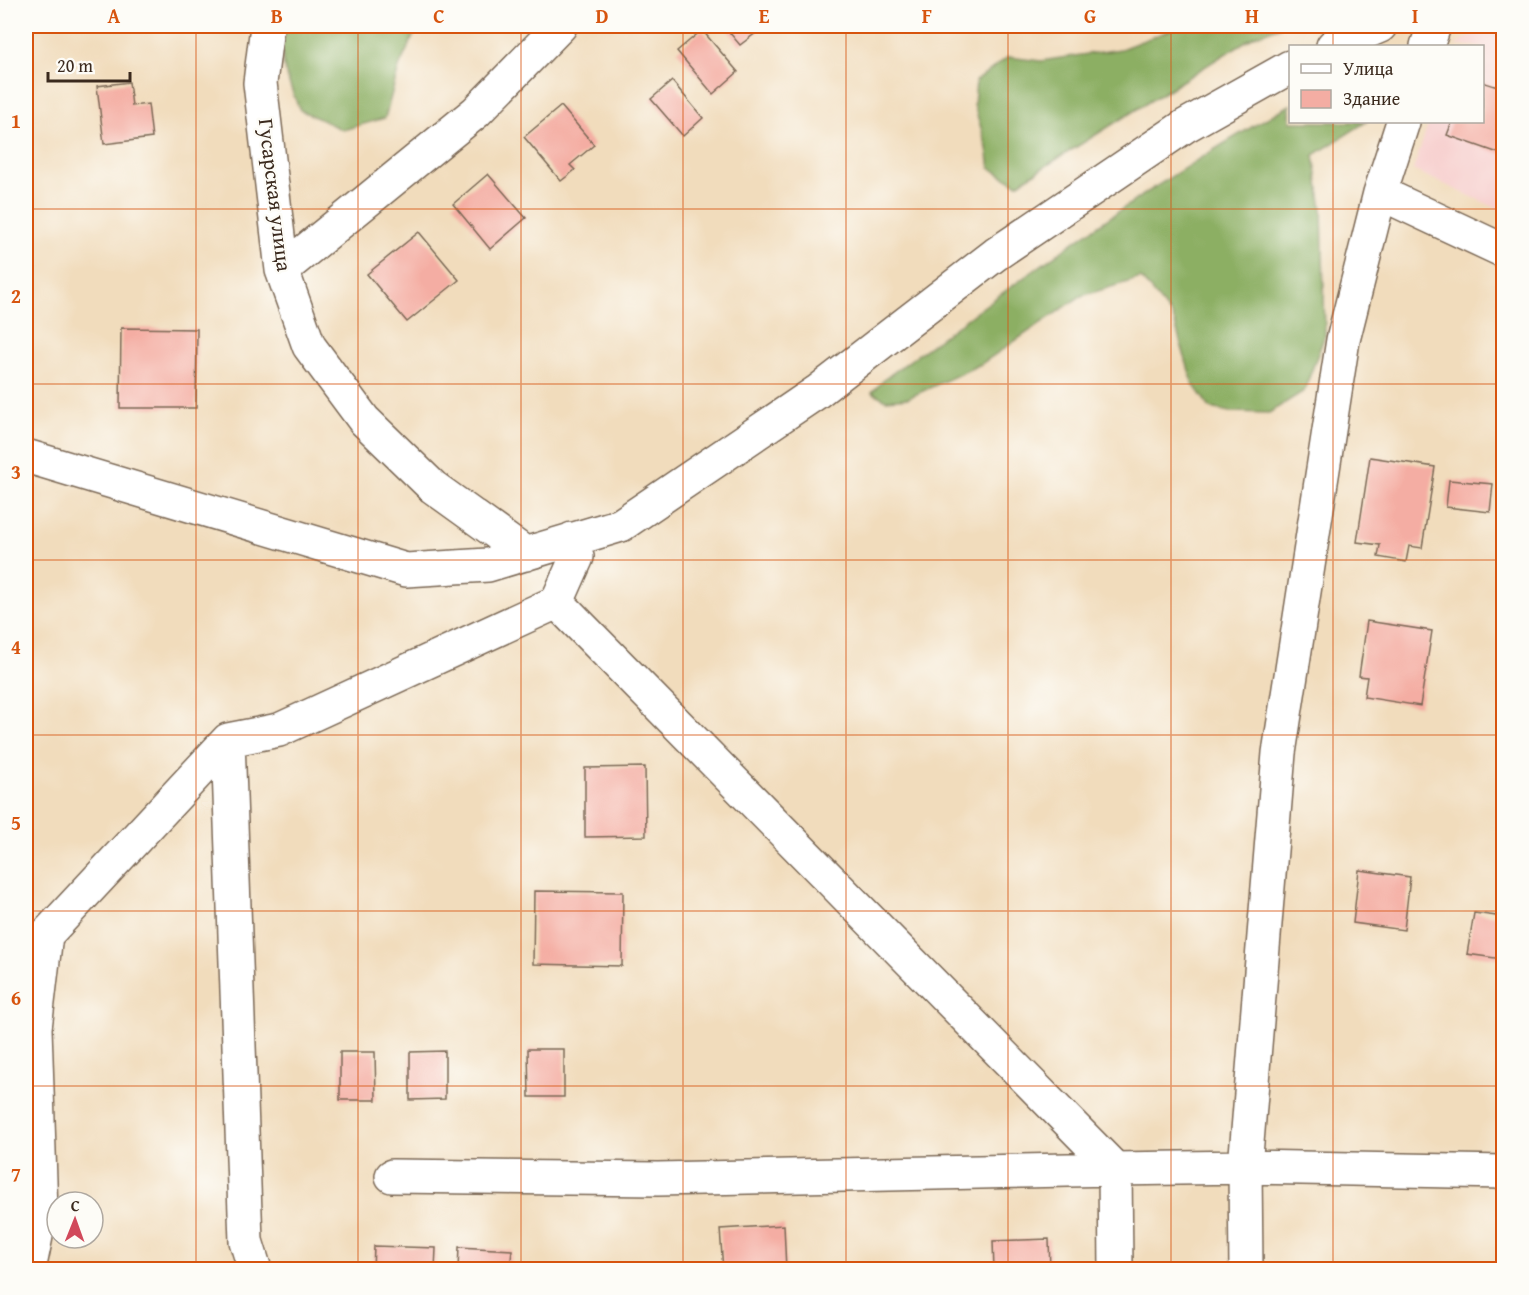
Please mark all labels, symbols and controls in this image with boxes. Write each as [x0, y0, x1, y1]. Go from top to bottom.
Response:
text: A [108, 1, 121, 30]
text: B [271, 1, 283, 30]
text: C [433, 1, 445, 30]
text: D [595, 1, 609, 30]
text: E [759, 1, 770, 30]
text: F [922, 1, 932, 30]
text: G [1084, 1, 1096, 30]
text: H [1245, 1, 1259, 30]
text: I [1412, 1, 1418, 30]
scale bar [48, 45, 130, 83]
legend [1289, 45, 1484, 123]
text: 20 m [57, 52, 93, 79]
text: Улица [1343, 55, 1394, 82]
text: Здание [1343, 85, 1400, 112]
text: 1 [11, 106, 21, 135]
street label: Гусарская улица [251, 117, 300, 273]
text: 2 [11, 281, 21, 310]
text: 3 [11, 457, 21, 486]
text: 4 [11, 632, 21, 661]
text: 5 [11, 808, 21, 837]
text: 6 [11, 983, 21, 1012]
text: 7 [11, 1159, 21, 1188]
north arrow [45, 1190, 105, 1250]
text: С [71, 1193, 80, 1217]

